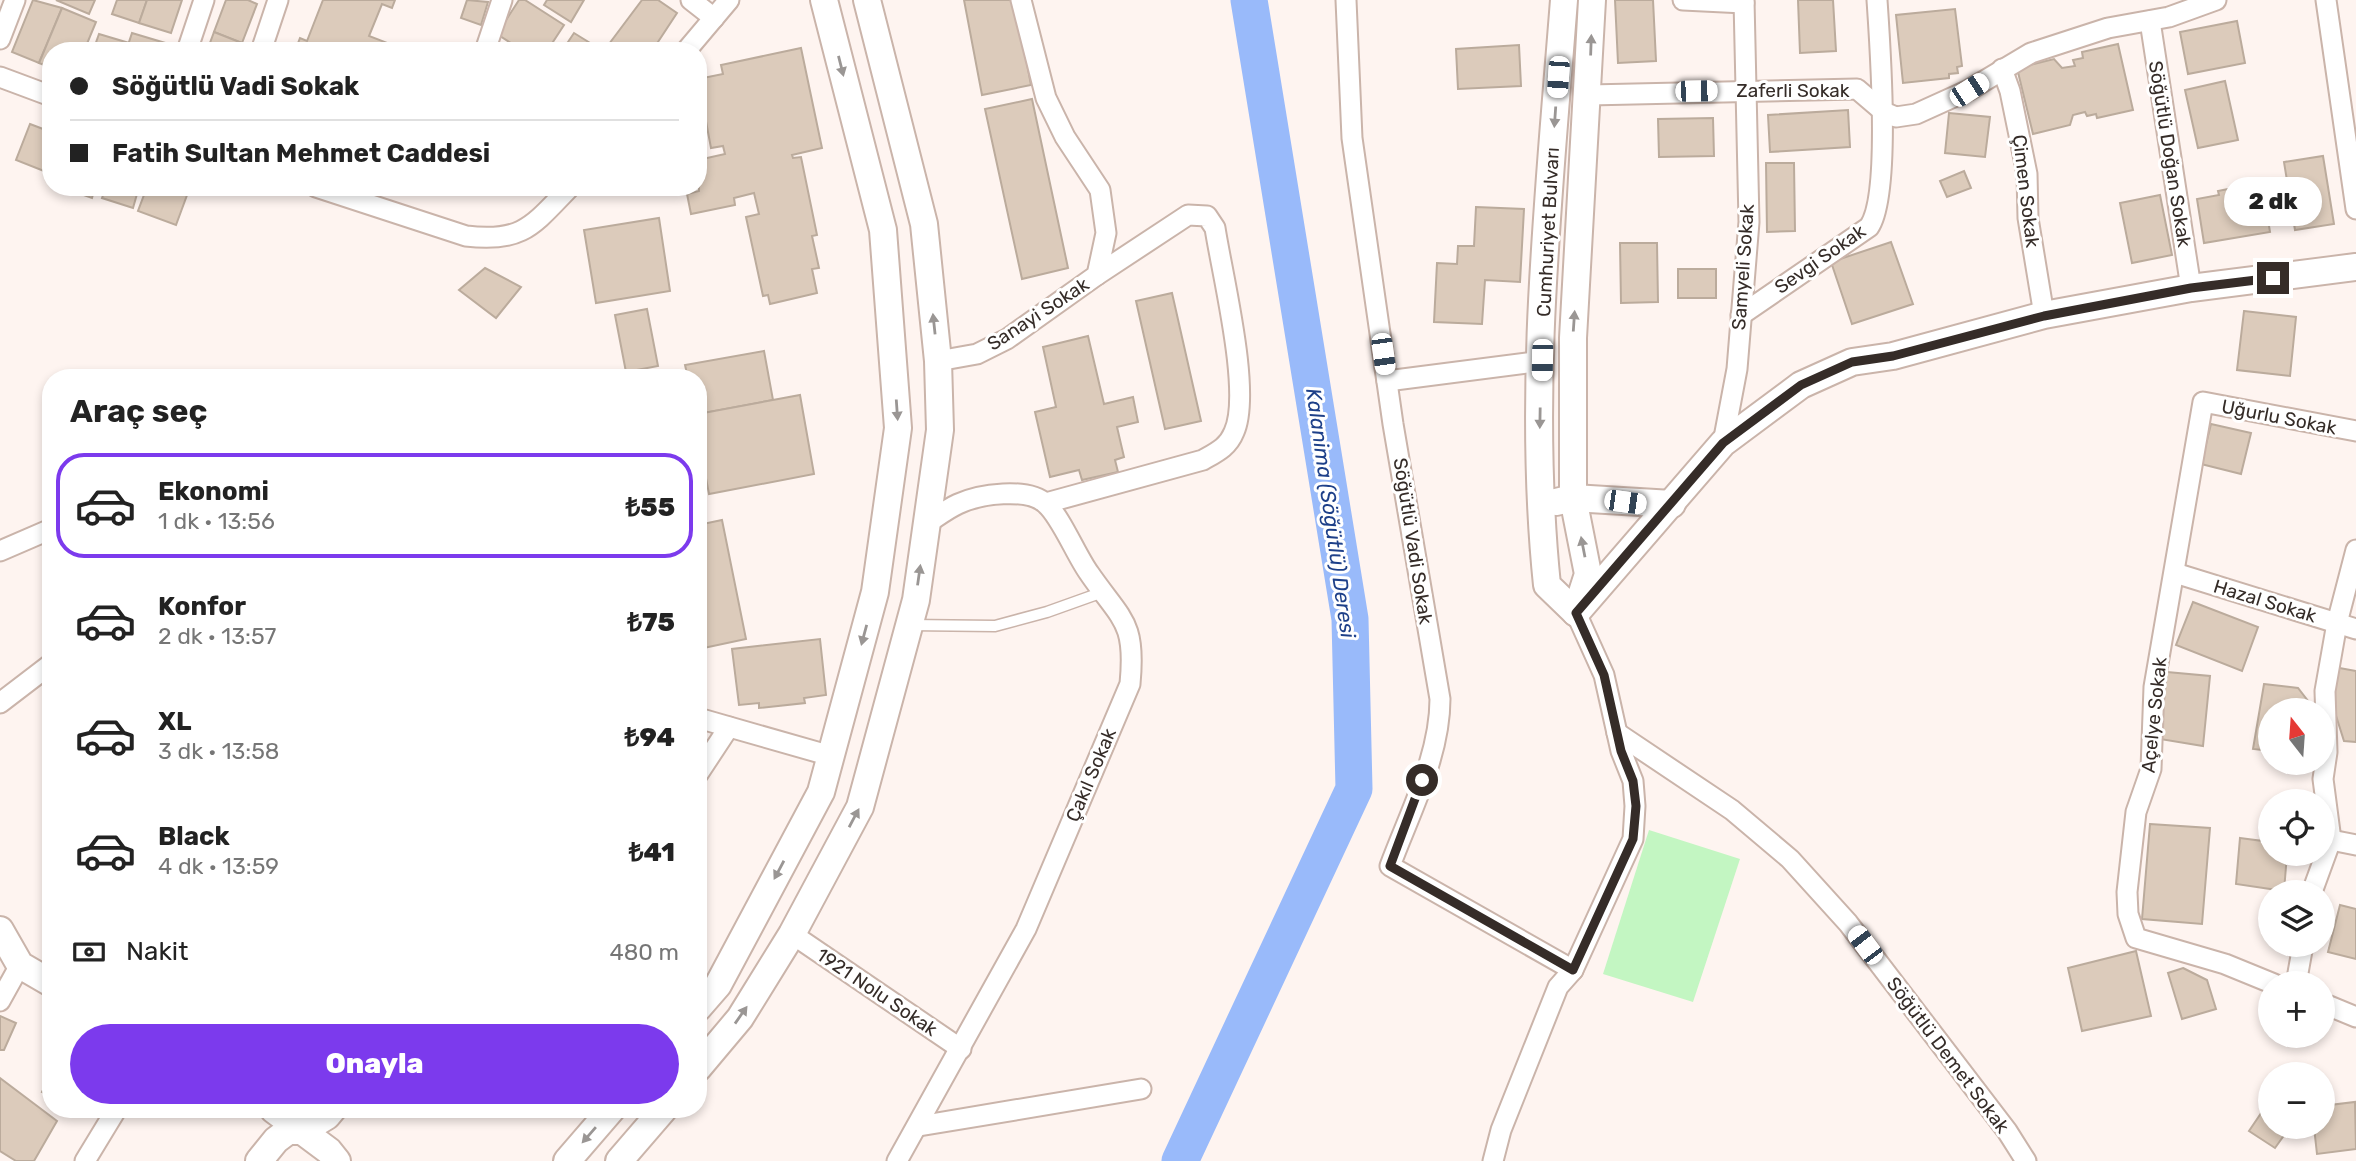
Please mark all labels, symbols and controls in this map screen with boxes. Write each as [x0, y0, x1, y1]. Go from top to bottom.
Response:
one-way arrow [1585, 34, 1596, 56]
one-way arrow [836, 55, 847, 77]
car [1547, 55, 1570, 99]
street label: Söğütlü Doğan Sokak [2144, 59, 2196, 249]
car [1946, 70, 1993, 110]
text: Söğütlü Vadi Sokak [112, 71, 359, 102]
street label: Zaferli Sokak [1736, 79, 1850, 102]
car [1675, 80, 1718, 102]
one-way arrow [1549, 106, 1560, 128]
street label: Çimen Sokak [2008, 133, 2044, 249]
text: Fatih Sultan Mehmet Caddesi [112, 138, 490, 169]
street label: Cumhuriyet Bulvarı [1532, 147, 1564, 317]
callout: 2 dk [2224, 176, 2322, 226]
text: 2 dk [2248, 187, 2298, 215]
street label: Samyeli Sokak [1727, 203, 1759, 331]
street label: Sevgi Sokak [1770, 219, 1870, 299]
route end [2257, 262, 2289, 294]
street label: Sanayi Sokak [983, 273, 1093, 355]
one-way arrow [1569, 310, 1580, 332]
one-way arrow [928, 313, 939, 335]
car [1370, 332, 1397, 376]
car [1532, 339, 1553, 381]
water label: Kalanima (Söğütlü) Deresi [1301, 386, 1361, 640]
text: Araç seç [70, 392, 207, 430]
street label: Uğurlu Sokak [2220, 395, 2339, 439]
one-way arrow [892, 399, 903, 421]
one-way arrow [1535, 407, 1546, 429]
street label: Söğütlü Vadi Sokak [1388, 456, 1438, 626]
icon: car [74, 474, 137, 537]
text: Ekonomi [158, 476, 269, 507]
car [1603, 489, 1648, 515]
text: ₺55 [625, 492, 675, 523]
text: 1 dk · 13:56 [158, 507, 275, 535]
one-way arrow [1577, 536, 1588, 558]
one-way arrow [914, 564, 925, 586]
street label: Hazal Sokak [2211, 574, 2319, 628]
icon: car [74, 589, 137, 652]
text: Konfor [158, 591, 246, 622]
text: ₺75 [627, 607, 675, 638]
text: 2 dk · 13:57 [158, 622, 276, 650]
one-way arrow [858, 624, 868, 645]
street label: Açelye Sokak [2136, 656, 2172, 774]
north arrow [2258, 698, 2334, 775]
map controls [2258, 698, 2335, 1139]
icon: car [74, 704, 137, 767]
text: XL [158, 706, 191, 737]
text: ₺94 [625, 722, 675, 753]
street label: Çakıl Sokak [1061, 725, 1121, 825]
text: 3 dk · 13:58 [158, 737, 280, 765]
route start [1406, 764, 1438, 796]
button: locate [2258, 789, 2335, 866]
one-way arrow [848, 808, 860, 828]
icon: car [74, 819, 137, 882]
text: Black [158, 821, 230, 852]
text: ₺41 [629, 837, 675, 868]
text: 4 dk · 13:59 [158, 852, 279, 880]
one-way arrow [773, 861, 785, 880]
button: layers [2258, 880, 2335, 957]
car [1844, 922, 1887, 968]
icon: cash [70, 933, 108, 971]
text: Nakit [126, 936, 188, 967]
text: 480 m [609, 938, 679, 966]
street label: 1921 Nolu Sokak [812, 943, 942, 1041]
button: + [2258, 971, 2335, 1048]
street label: Söğütlü Demet Sokak [1882, 972, 2014, 1138]
one-way arrow [735, 1005, 748, 1025]
button: Onayla [70, 1024, 679, 1104]
button: − [2258, 1062, 2335, 1139]
one-way arrow [582, 1127, 597, 1144]

